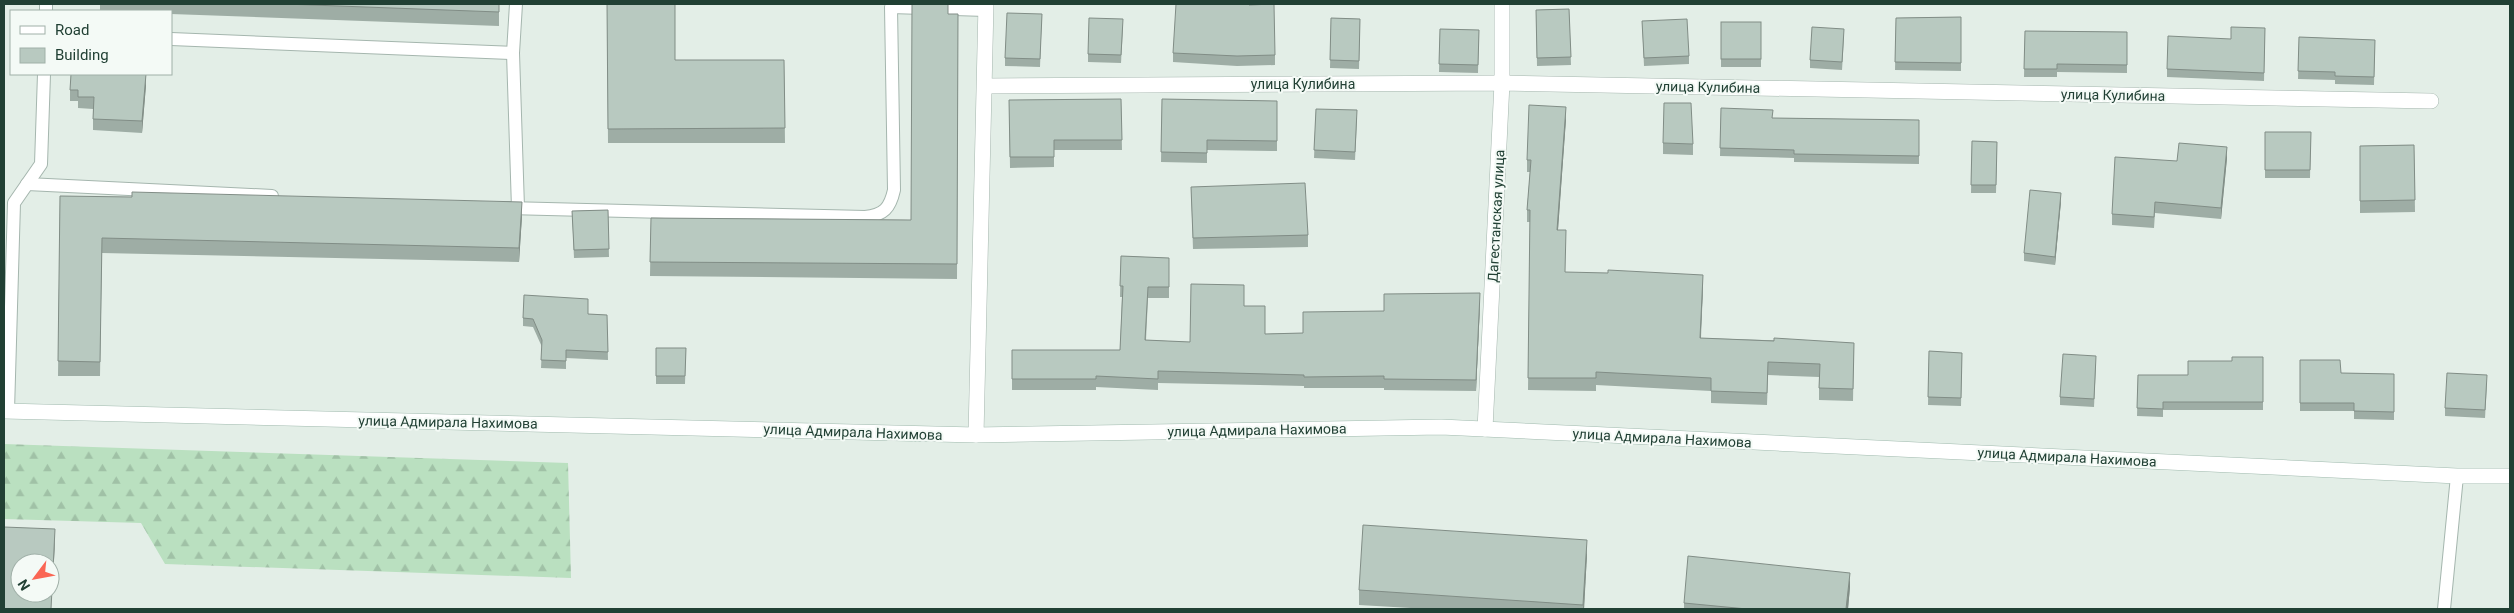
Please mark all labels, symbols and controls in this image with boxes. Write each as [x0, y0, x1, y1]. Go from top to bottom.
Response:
legend [10, 10, 172, 75]
text: Road [55, 21, 89, 39]
text: Building [55, 46, 109, 64]
street label: улица Кулибина [1251, 76, 1355, 92]
street label: улица Кулибина [1656, 78, 1760, 96]
street label: улица Кулибина [2061, 86, 2165, 104]
street label: Дагестанская улица [1485, 149, 1507, 283]
street label: улица Адмирала Нахимова [358, 412, 538, 432]
street label: улица Адмирала Нахимова [1167, 420, 1347, 440]
street label: улица Адмирала Нахимова [763, 421, 943, 443]
street label: улица Адмирала Нахимова [1572, 425, 1752, 451]
street label: улица Адмирала Нахимова [1977, 444, 2157, 470]
north arrow [10, 553, 60, 603]
text: N [15, 576, 33, 593]

